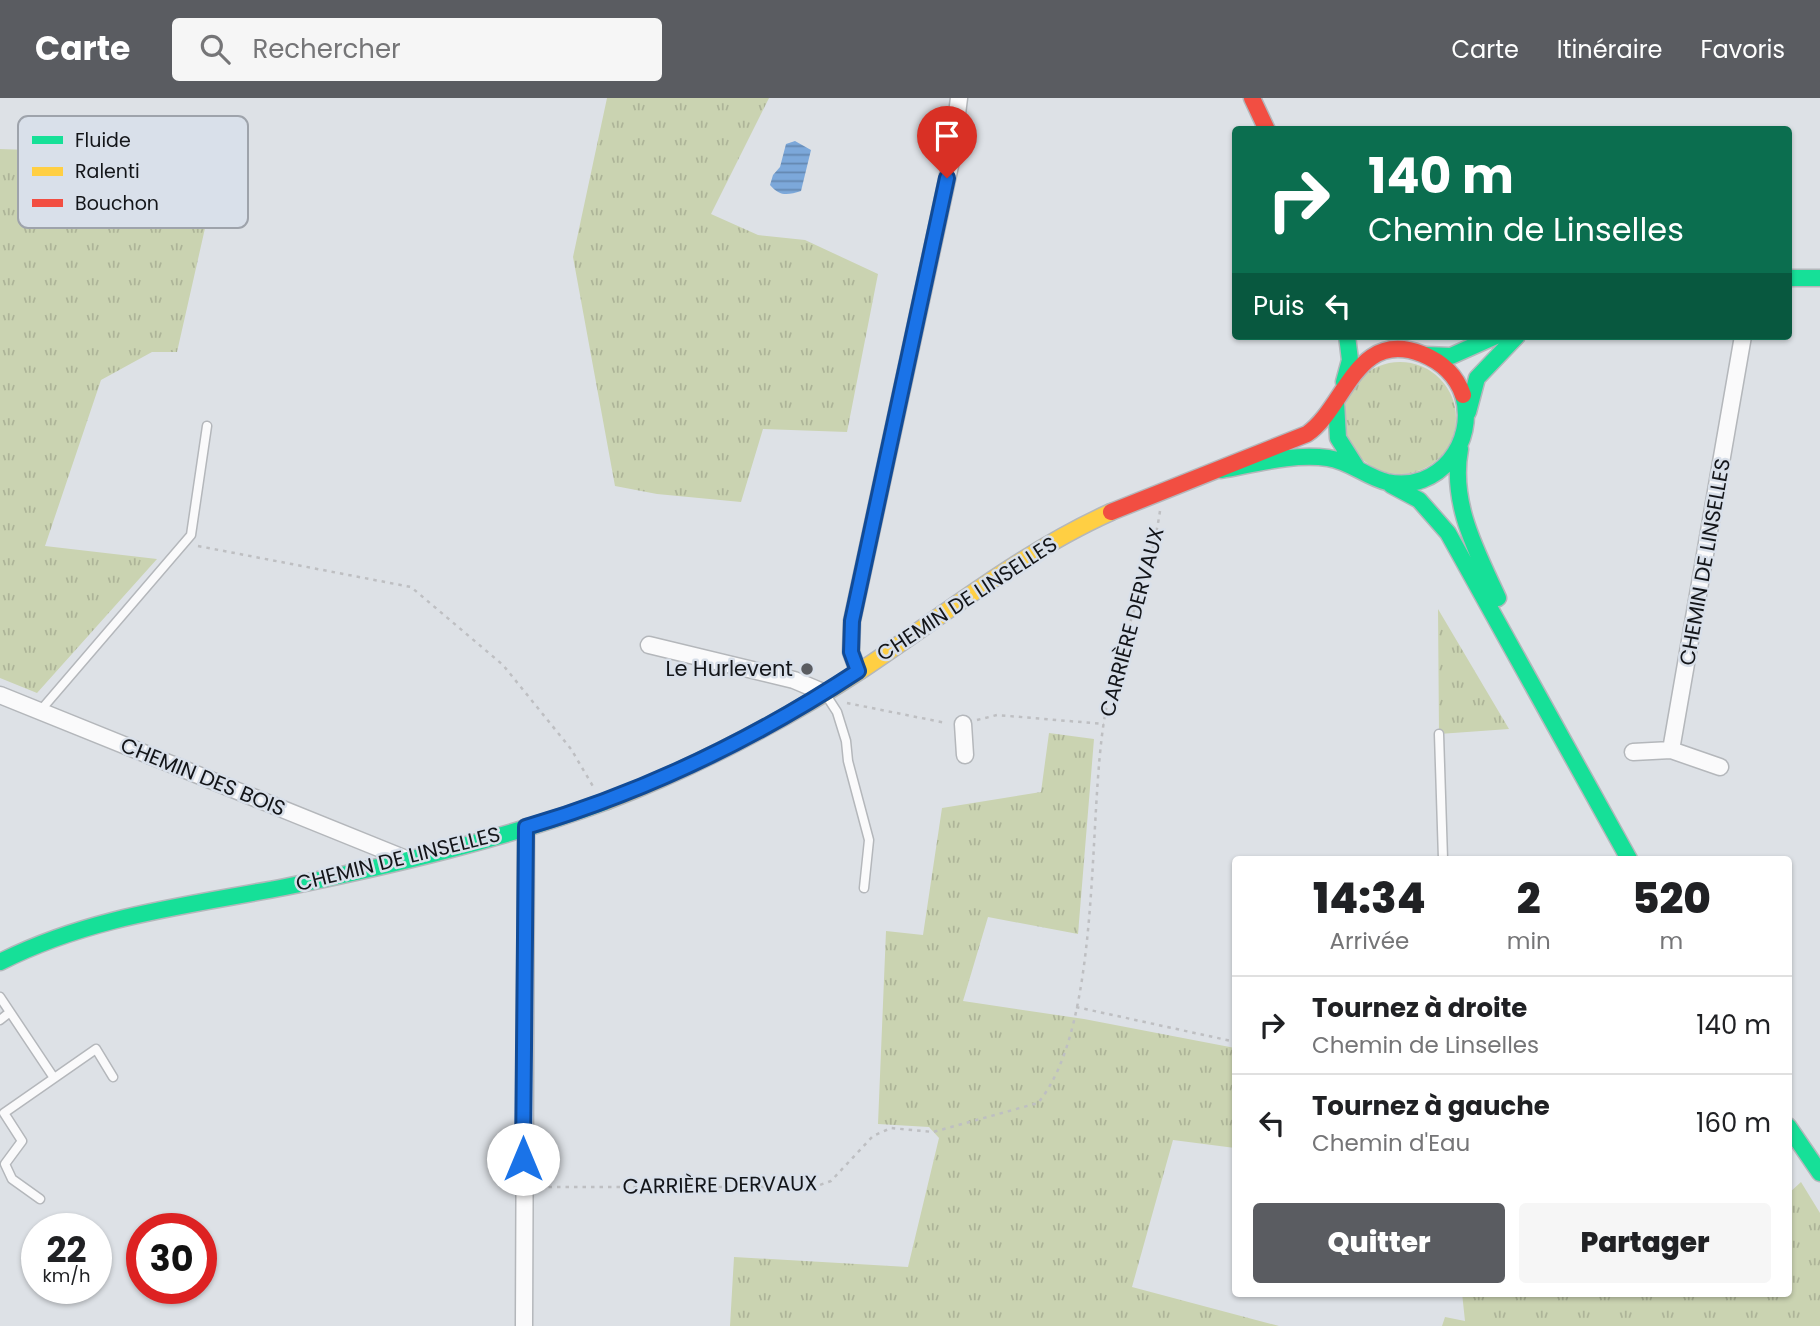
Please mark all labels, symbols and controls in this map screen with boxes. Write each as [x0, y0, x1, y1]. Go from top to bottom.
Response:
search box [172, 18, 662, 81]
text: Carte [35, 25, 130, 72]
icon: search [196, 30, 234, 68]
text: Rechercher [252, 31, 401, 67]
text: Carte [1451, 33, 1519, 66]
text: Itinéraire [1557, 33, 1662, 66]
text: Favoris [1700, 33, 1785, 66]
pin [917, 106, 977, 178]
legend [18, 116, 248, 228]
icon: arrive [928, 117, 966, 155]
text: Fluide [75, 127, 131, 154]
text: 140 m [1368, 142, 1514, 210]
icon: right [1253, 154, 1344, 245]
text: Ralenti [75, 158, 140, 185]
text: Bouchon [75, 190, 159, 217]
text: Chemin de Linselles [1368, 207, 1684, 252]
icon: left [1319, 287, 1357, 325]
text: Puis [1253, 288, 1305, 324]
street label: CHEMIN DE LINSELLES [1672, 456, 1737, 668]
street label: CARRIÈRE DERVAUX [1092, 524, 1171, 720]
street label: CHEMIN DE LINSELLES [871, 529, 1063, 668]
place label: Le Hurlevent [665, 654, 793, 683]
marker: Le Hurlevent [799, 661, 815, 677]
street label: CHEMIN DES BOIS [116, 730, 290, 823]
street label: CHEMIN DE LINSELLES [293, 819, 503, 898]
text: 14:34 [1313, 869, 1426, 928]
text: 2 [1517, 869, 1541, 928]
text: 520 [1632, 869, 1711, 928]
text: Arrivée [1329, 925, 1409, 957]
text: min [1507, 925, 1551, 957]
text: m [1660, 925, 1683, 957]
text: Tournez à droite [1312, 990, 1527, 1026]
icon: right [1253, 1006, 1291, 1044]
text: 140 m [1696, 1007, 1771, 1043]
text: Chemin de Linselles [1312, 1029, 1539, 1061]
text: Tournez à gauche [1312, 1088, 1550, 1124]
icon: left [1253, 1104, 1291, 1142]
text: 160 m [1696, 1105, 1771, 1141]
position arrow [486, 1122, 560, 1196]
text: Chemin d'Eau [1312, 1127, 1470, 1159]
street label: CARRIÈRE DERVAUX [622, 1168, 818, 1201]
button: Quitter [1253, 1203, 1505, 1283]
button: Partager [1519, 1203, 1771, 1283]
speed limit sign: 30 [126, 1213, 217, 1304]
text: 22 [47, 1225, 86, 1274]
text: km/h [43, 1263, 90, 1288]

